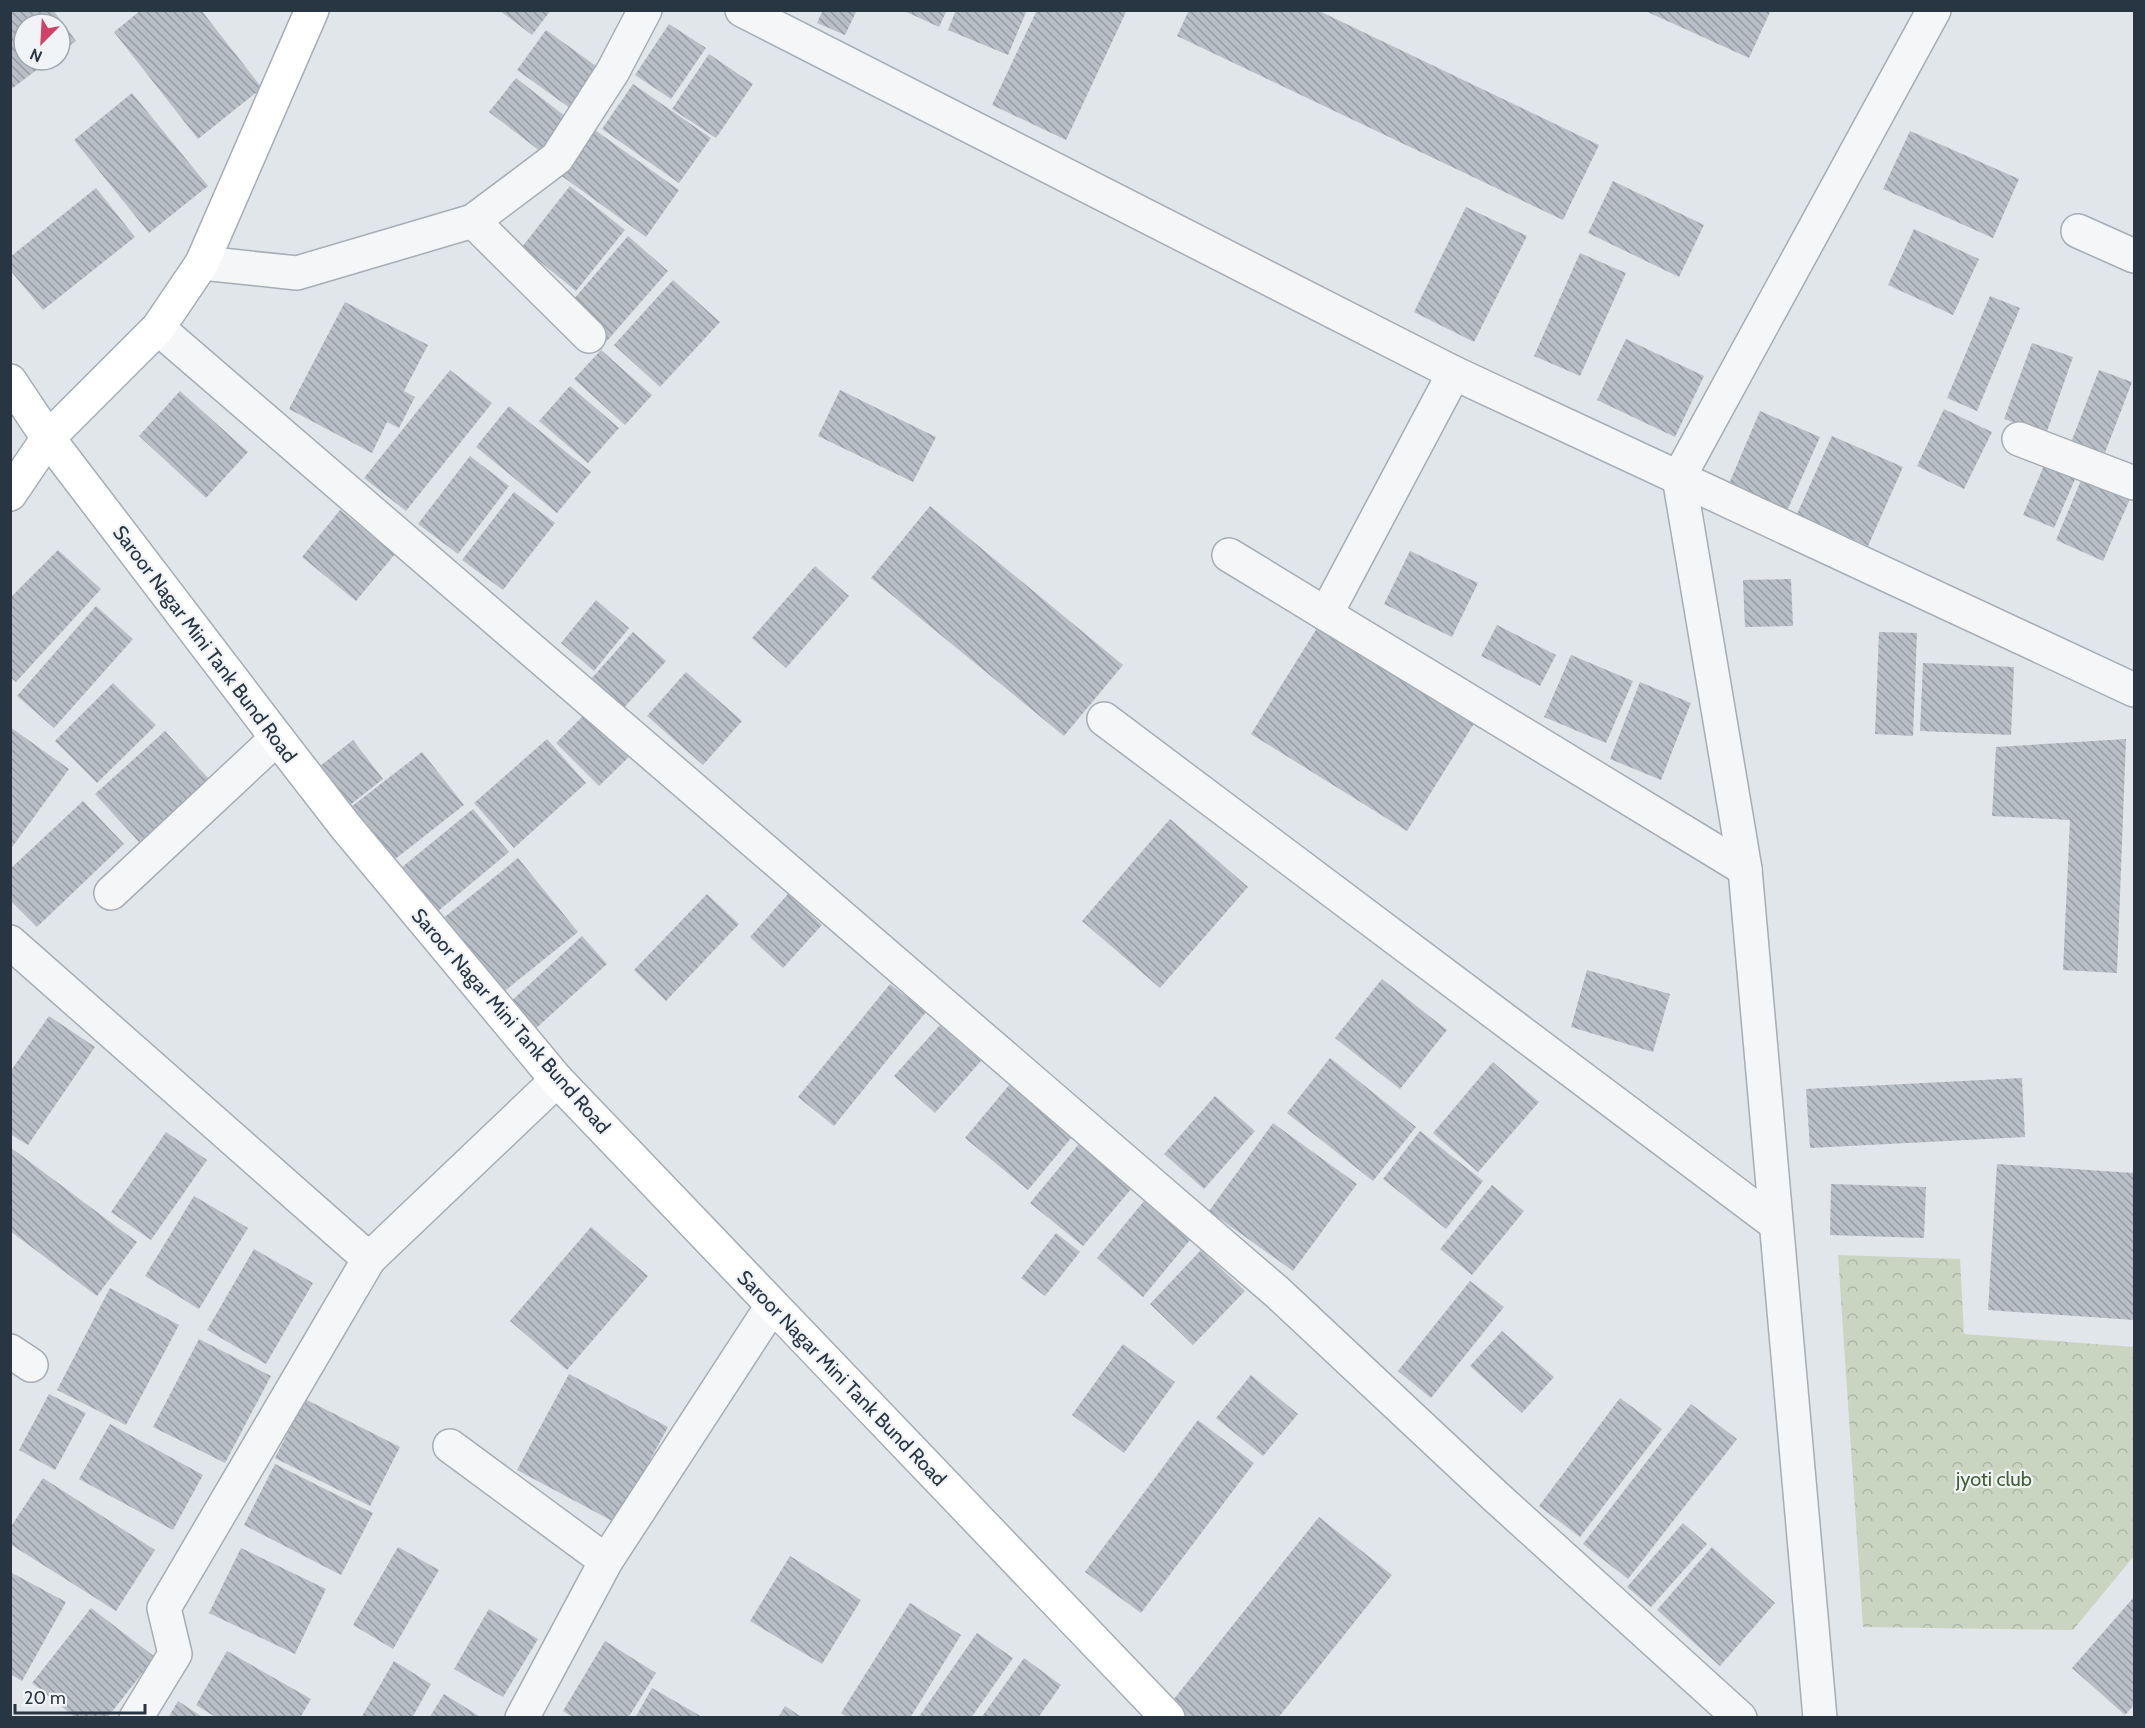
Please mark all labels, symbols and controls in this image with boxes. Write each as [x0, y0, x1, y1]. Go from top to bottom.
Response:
north arrow [12, 12, 72, 72]
text: N [27, 44, 45, 66]
street label: Saroor Nagar Mini Tank Bund Road [108, 521, 302, 767]
street label: Saroor Nagar Mini Tank Bund Road [407, 904, 615, 1138]
street label: Saroor Nagar Mini Tank Bund Road [733, 1265, 951, 1491]
park label: jyoti club [1955, 1467, 2032, 1491]
scale bar [15, 1677, 146, 1715]
text: 20 m [24, 1687, 66, 1709]

